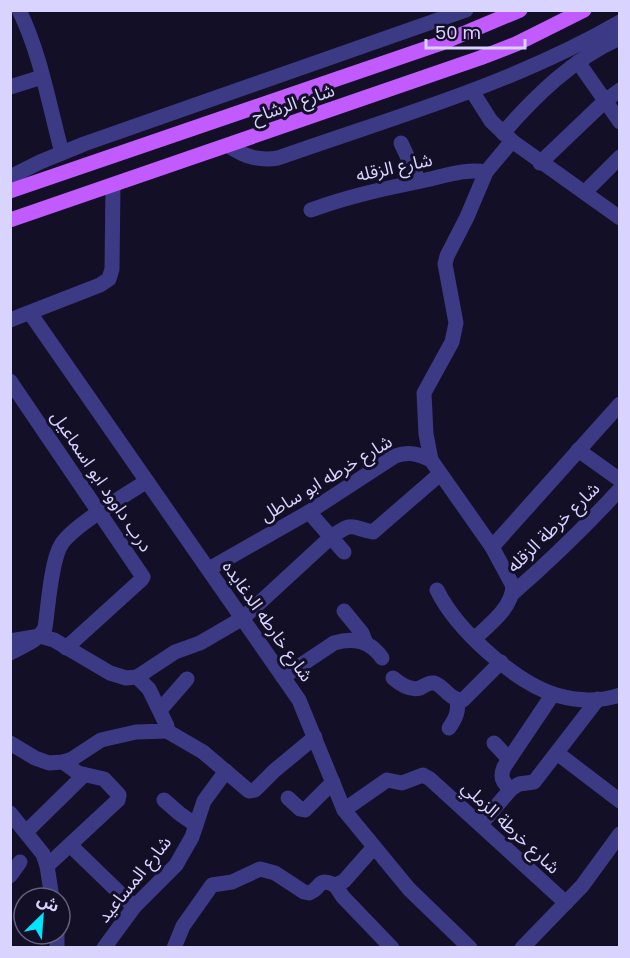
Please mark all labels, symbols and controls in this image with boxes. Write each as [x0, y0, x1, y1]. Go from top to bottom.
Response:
scale bar [426, 12, 525, 50]
text: 50 m [435, 20, 481, 45]
street label: شارع الرشاح [248, 77, 339, 131]
street label: شارع الزقله [353, 147, 435, 189]
street label: درب داوود ابو اسماعيل [45, 405, 159, 557]
street label: شارع خرطه ابو ساطل [255, 429, 398, 529]
street label: شارع خرطة الزقله [501, 476, 606, 579]
street label: شارع خارطه الدغايده [215, 555, 319, 688]
street label: شارع خرطة الزملي [455, 775, 566, 881]
street label: شارع المساعيد [91, 830, 178, 929]
north arrow [12, 886, 72, 946]
text: ش [33, 888, 63, 918]

